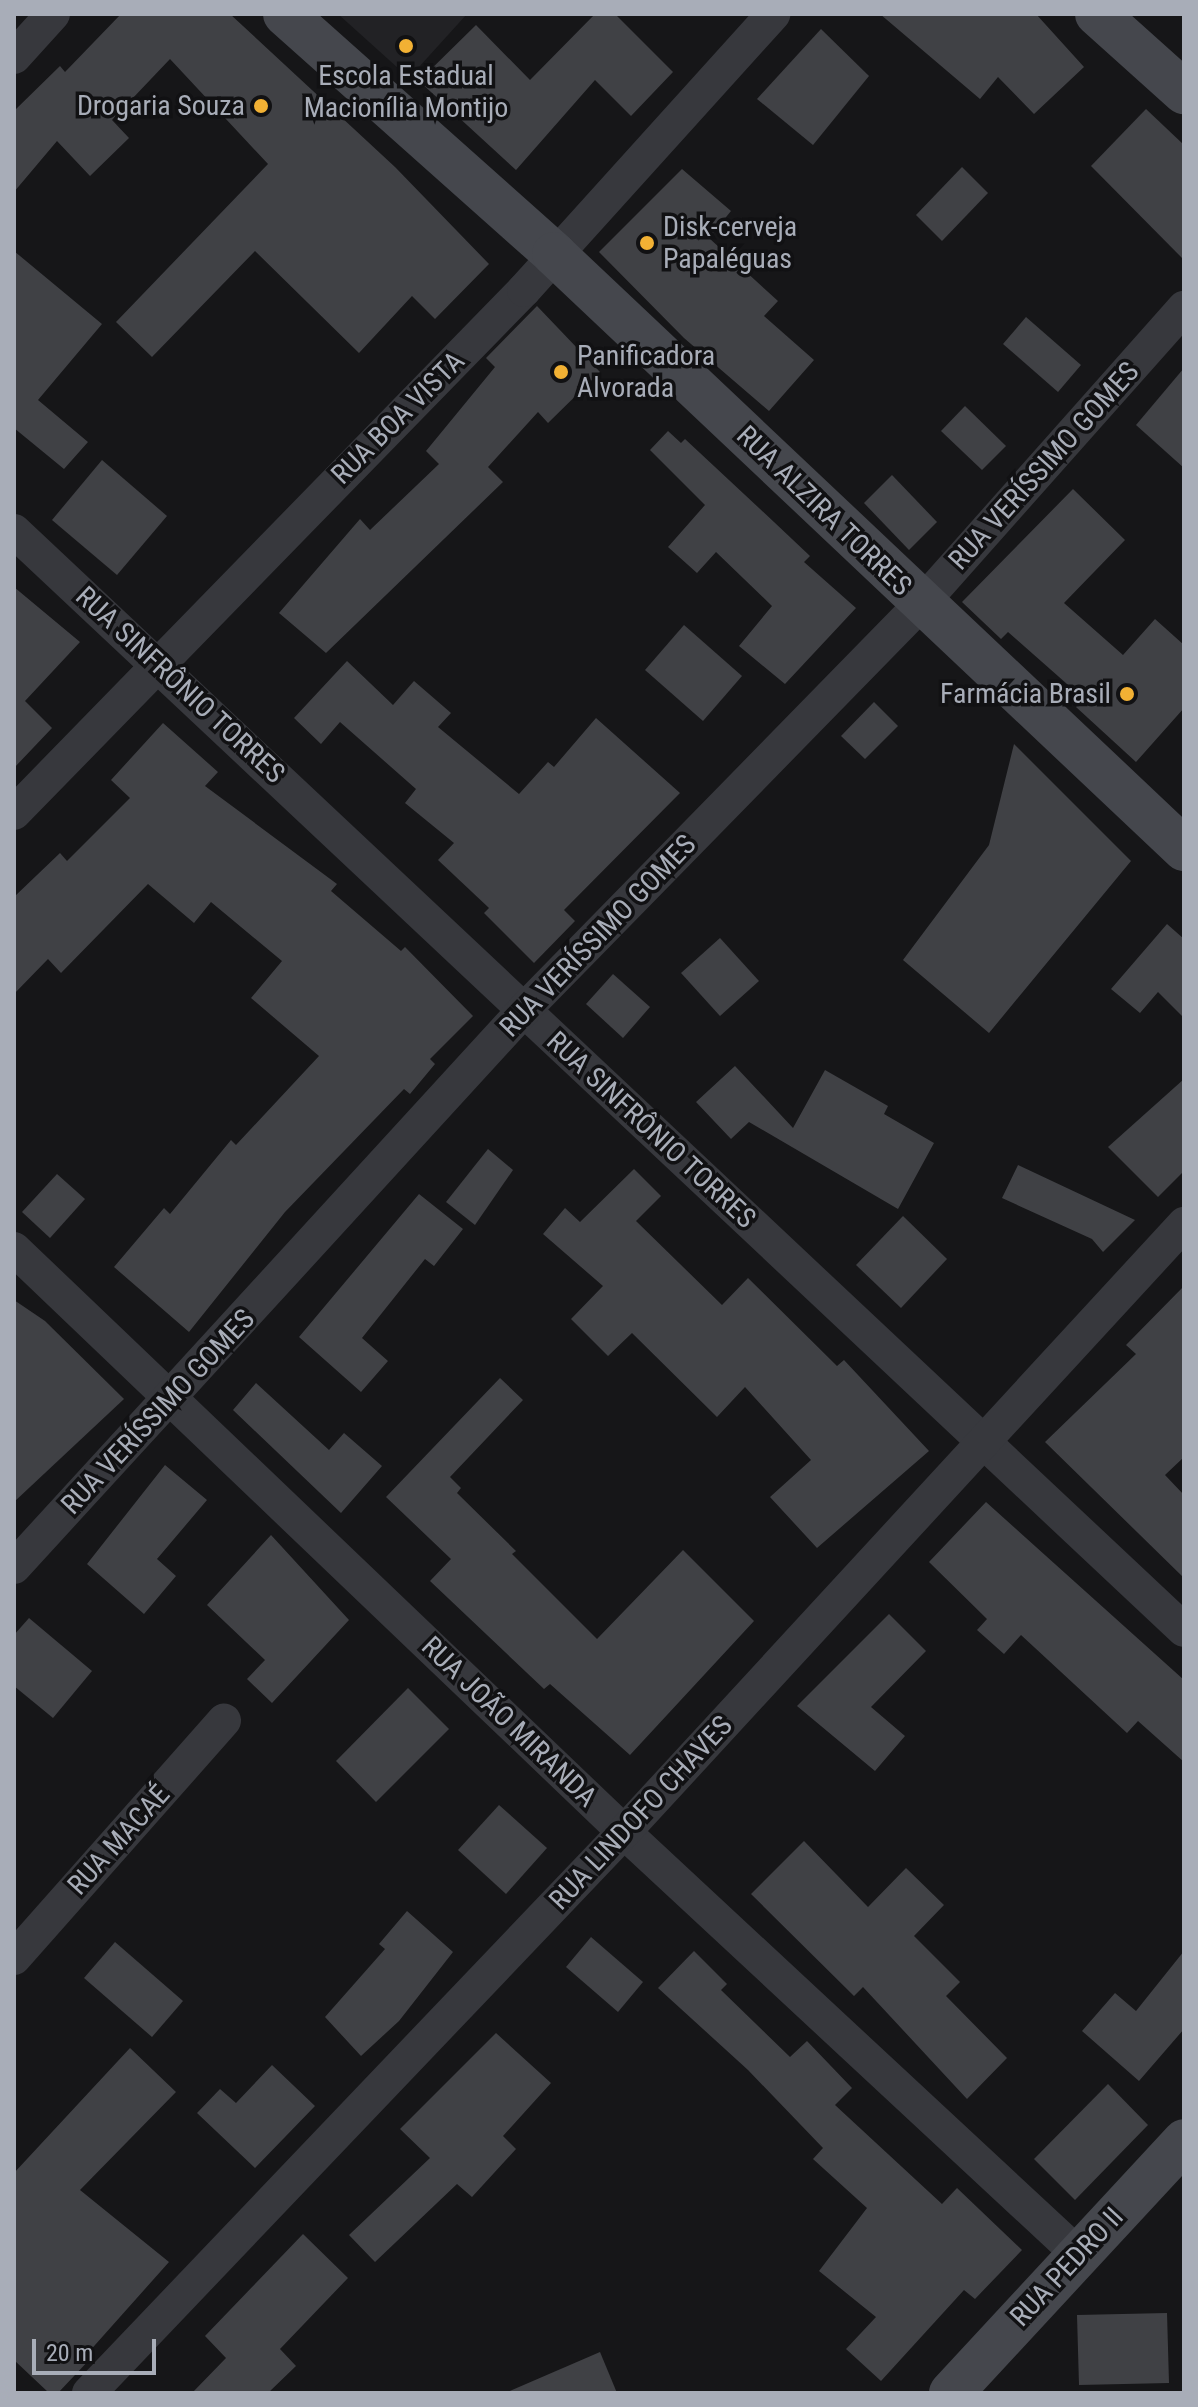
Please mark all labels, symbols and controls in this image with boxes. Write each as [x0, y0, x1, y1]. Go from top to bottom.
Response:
marker: Escola Estadual Macionília Montijo [397, 37, 415, 55]
place label: Escola Estadual Macionília Montijo [304, 59, 508, 125]
place label: Drogaria Souza [77, 89, 245, 123]
marker: Drogaria Souza [252, 97, 270, 115]
place label: Disk-cerveja Papaléguas [663, 210, 797, 276]
marker: Disk-cerveja Papaléguas [638, 234, 656, 252]
place label: Panificadora Alvorada [577, 339, 715, 405]
street label: RUA BOA VISTA [325, 345, 471, 491]
street label: RUA VERÍSSIMO GOMES [942, 355, 1146, 577]
marker: Panificadora Alvorada [552, 363, 570, 381]
street label: RUA ALZIRA TORRES [729, 419, 919, 603]
street label: RUA SINFRÔNIO TORRES [68, 579, 292, 791]
place label: Farmácia Brasil [940, 677, 1111, 711]
marker: Farmácia Brasil [1118, 685, 1136, 703]
street label: RUA VERÍSSIMO GOMES [493, 828, 703, 1044]
street label: RUA SINFRÔNIO TORRES [539, 1024, 763, 1236]
street label: RUA VERÍSSIMO GOMES [54, 1303, 262, 1521]
street label: RUA JOÃO MIRANDA [414, 1630, 604, 1814]
street label: RUA LINDOFO CHAVES [543, 1709, 739, 1917]
street label: RUA MACAÉ [61, 1778, 177, 1902]
street label: RUA PEDRO II [1003, 2201, 1131, 2333]
scale bar [36, 2323, 160, 2373]
text: 20 m [46, 2339, 93, 2367]

